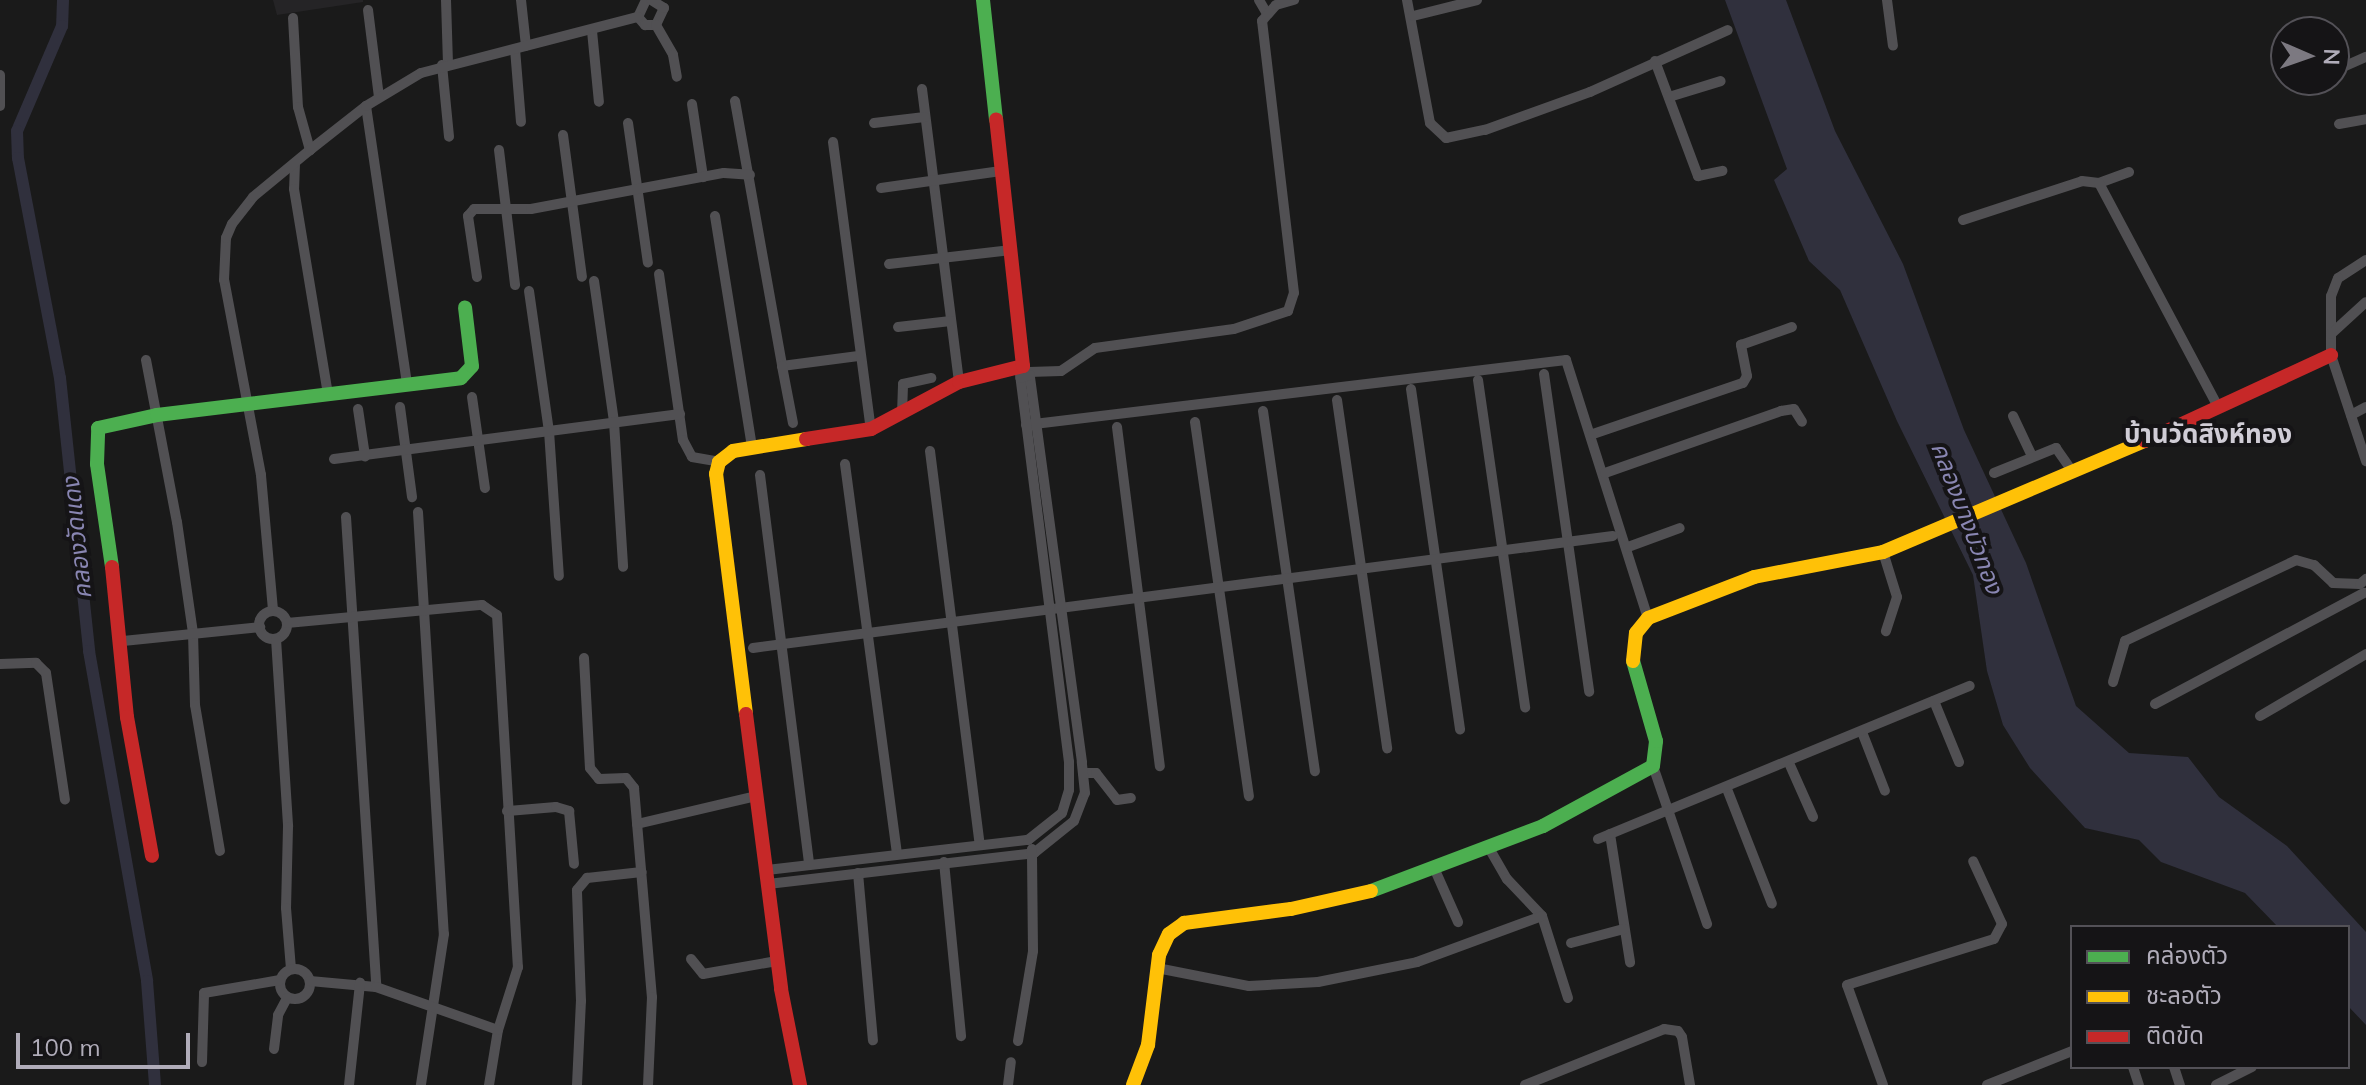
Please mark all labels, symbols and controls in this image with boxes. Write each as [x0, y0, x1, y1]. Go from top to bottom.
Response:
north arrow [2270, 16, 2350, 96]
text: N [2318, 48, 2346, 66]
district label: บ้านวัดสิงห์ทอง [2124, 418, 2292, 450]
water label: คลองบางบัวทอง [1925, 438, 2009, 598]
water label: คลองวัดแดง [56, 475, 98, 601]
legend [2070, 925, 2350, 1069]
text: คล่องตัว [2146, 940, 2228, 970]
text: ชะลอตัว [2146, 980, 2222, 1010]
scale bar [20, 1017, 194, 1067]
text: ติดขัด [2146, 1020, 2204, 1050]
text: 100 m [30, 1032, 101, 1062]

